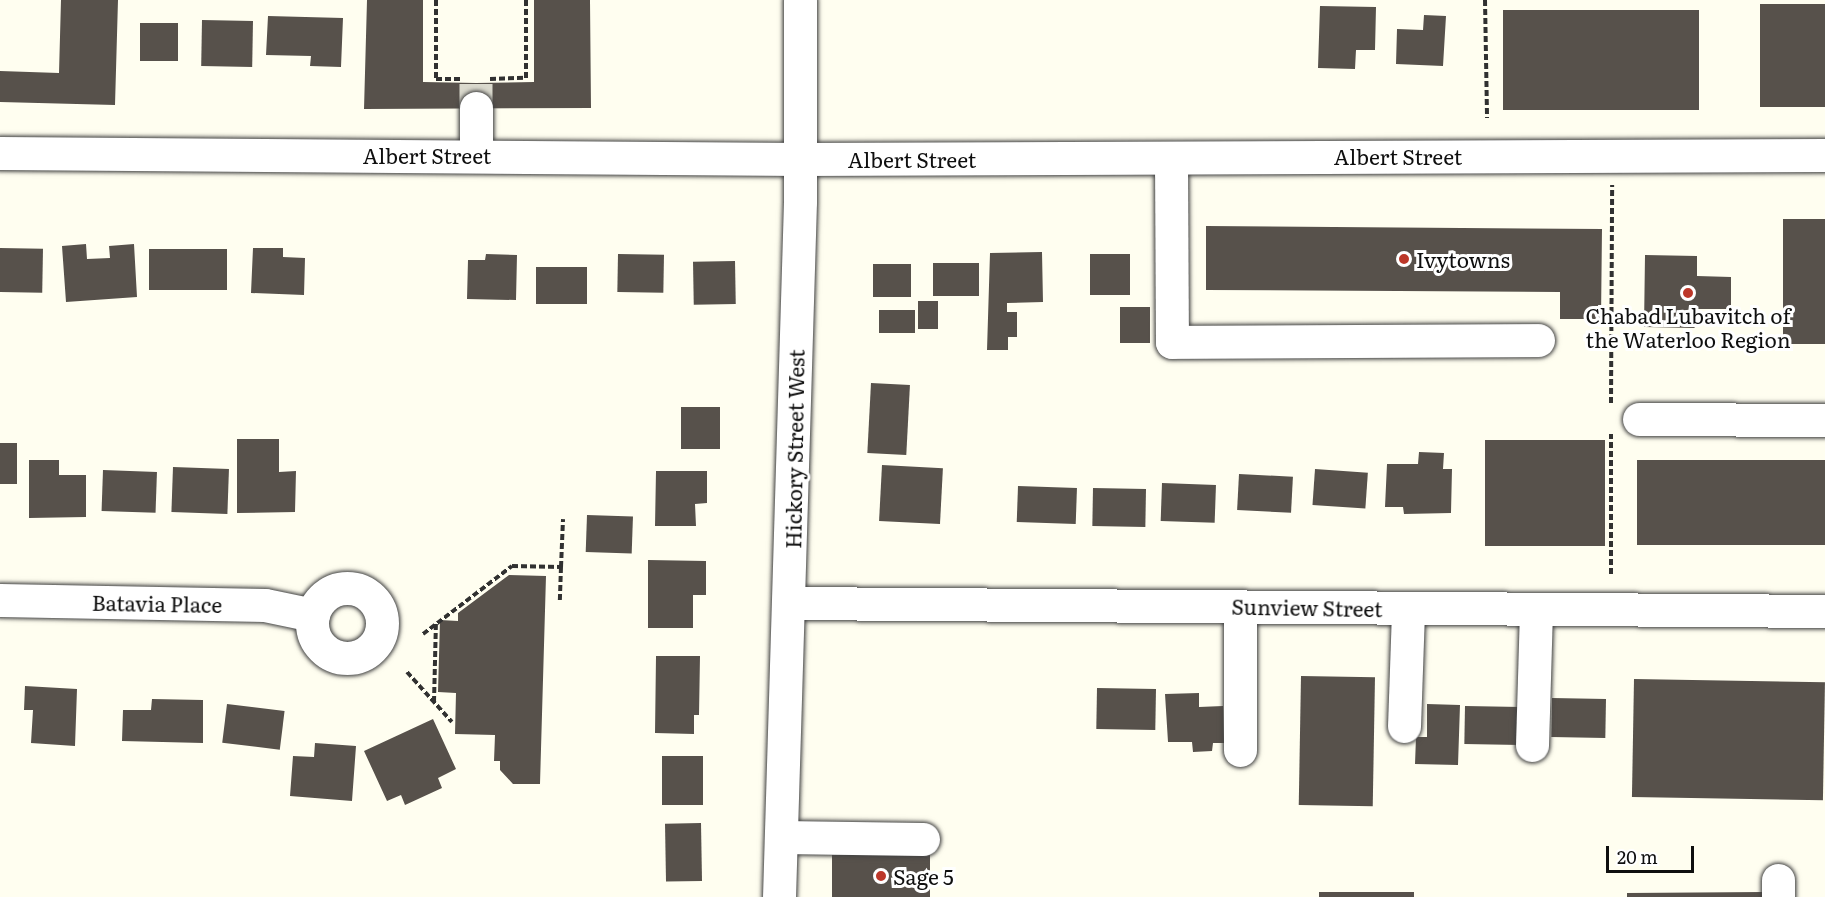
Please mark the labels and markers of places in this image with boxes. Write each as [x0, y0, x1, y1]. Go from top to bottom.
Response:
place label: Ivytowns [1416, 246, 1510, 272]
marker: Ivytowns [1397, 252, 1411, 266]
marker: Chabad Lubavitch of the Waterloo Region [1681, 286, 1695, 300]
place label: Chabad Lubavitch of the Waterloo Region [1585, 302, 1791, 352]
place label: Sage 5 [893, 863, 954, 889]
marker: Sage 5 [874, 869, 888, 883]

